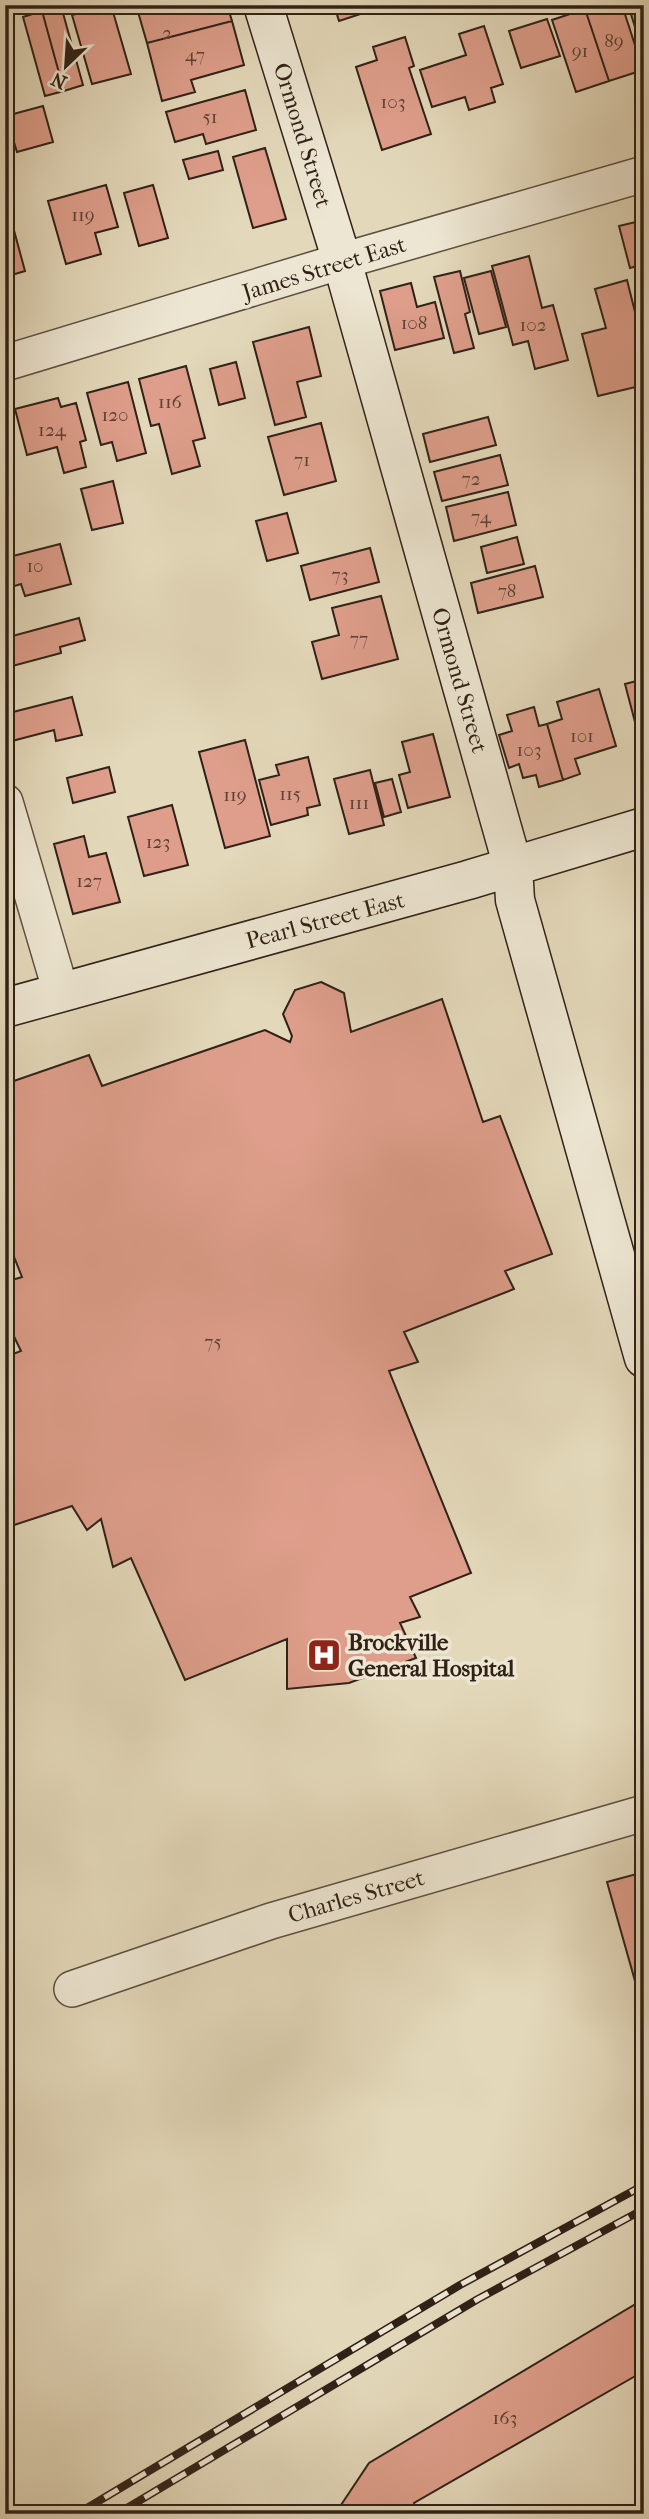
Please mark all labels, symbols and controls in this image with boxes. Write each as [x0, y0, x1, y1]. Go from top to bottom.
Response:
house number: 2 [162, 22, 172, 44]
house number: 89 [604, 30, 624, 52]
north arrow [32, 32, 102, 102]
house number: 91 [572, 40, 588, 62]
house number: 47 [185, 44, 205, 66]
street label: Ormond Street [268, 59, 337, 211]
text: N [48, 67, 70, 94]
house number: 103 [381, 91, 405, 113]
house number: 51 [203, 106, 218, 128]
house number: 119 [71, 204, 95, 226]
street label: James Street East [237, 231, 409, 307]
house number: 108 [401, 312, 427, 334]
house number: 102 [520, 314, 547, 336]
house number: 116 [158, 391, 183, 413]
house number: 120 [101, 404, 129, 426]
house number: 124 [38, 419, 67, 441]
house number: 71 [294, 449, 310, 471]
house number: 72 [462, 468, 481, 490]
house number: 74 [471, 506, 492, 528]
house number: 10 [26, 555, 44, 577]
house number: 73 [332, 564, 348, 586]
house number: 78 [498, 580, 516, 602]
street label: Ormond Street [426, 604, 493, 756]
house number: 77 [350, 628, 368, 650]
house number: 101 [570, 725, 594, 747]
house number: 103 [517, 739, 541, 761]
house number: 115 [279, 783, 301, 805]
house number: 119 [223, 784, 247, 806]
house number: 111 [349, 792, 369, 814]
house number: 123 [146, 831, 170, 853]
house number: 127 [76, 870, 102, 892]
street label: Pearl Street East [243, 886, 407, 955]
house number: 75 [204, 1331, 222, 1353]
place label: Brockville General Hospital [348, 1629, 515, 1682]
hospital icon: Brockville General Hospital [305, 1636, 343, 1674]
street label: Charles Street [285, 1864, 427, 1929]
house number: 163 [493, 2407, 517, 2429]

